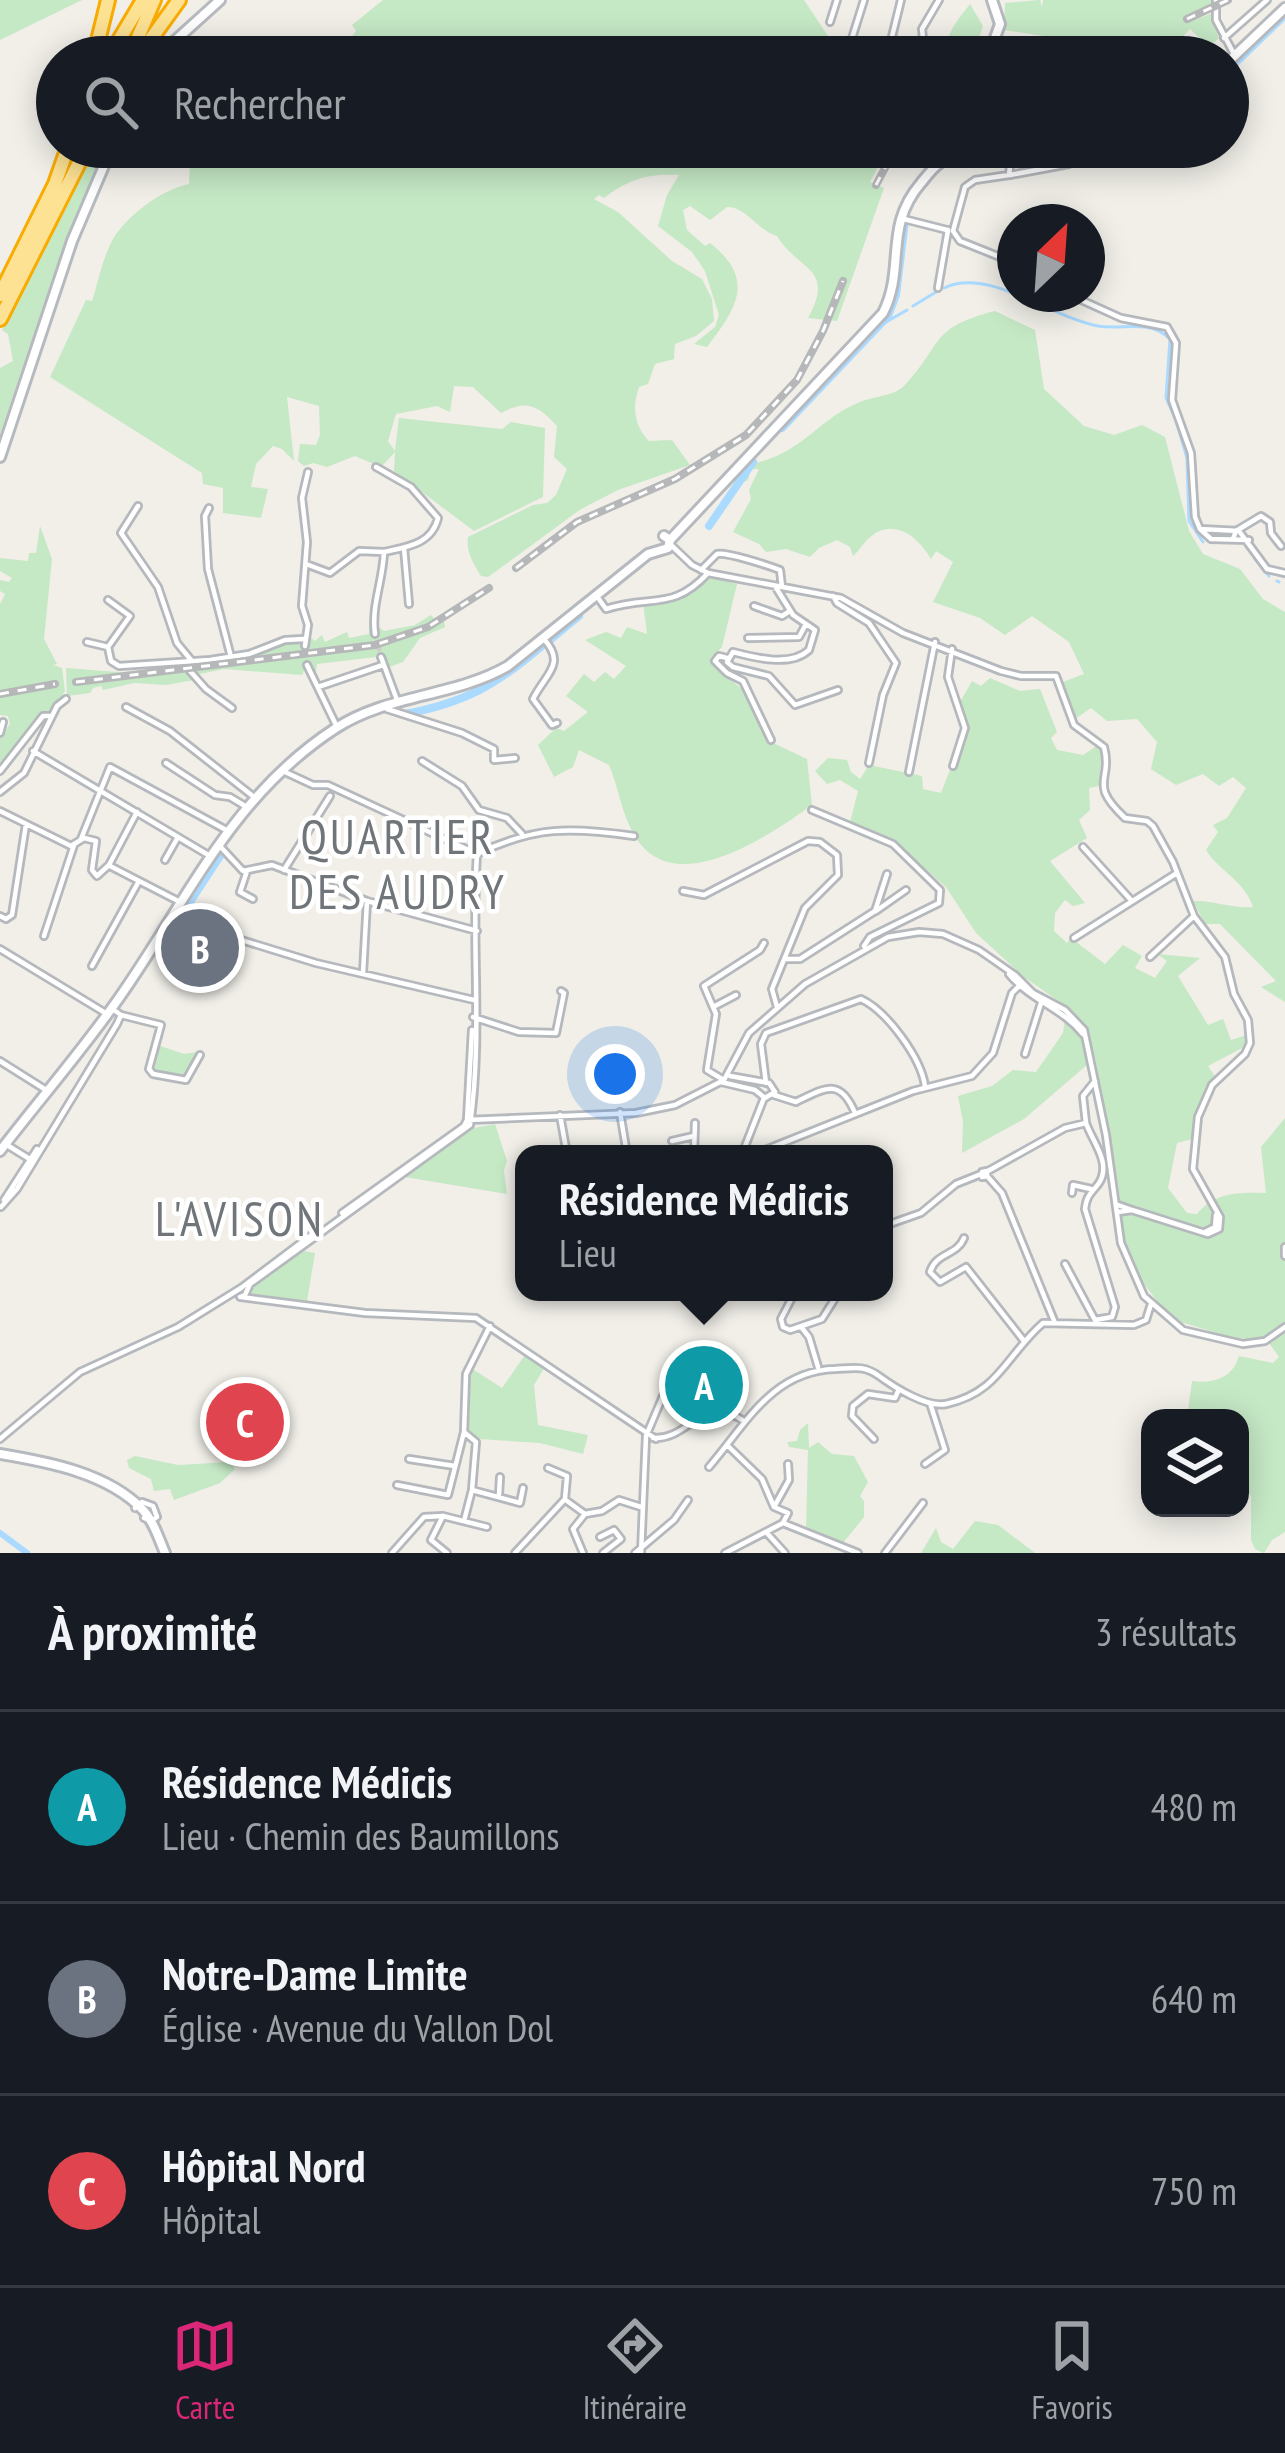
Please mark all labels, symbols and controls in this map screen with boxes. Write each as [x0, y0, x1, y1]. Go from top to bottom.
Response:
search box [36, 36, 1249, 168]
icon: search [78, 69, 144, 135]
text: Rechercher [174, 73, 346, 131]
north arrow [997, 204, 1105, 312]
district label: QUARTIER DES AUDRY [289, 805, 507, 922]
pin: B [161, 903, 239, 993]
your location [585, 1044, 645, 1104]
popup [515, 1145, 893, 1301]
text: Résidence Médicis [559, 1169, 849, 1227]
district label: L'AVISON [155, 1187, 325, 1249]
text: Lieu [559, 1227, 617, 1278]
pin: A [665, 1340, 743, 1430]
pin: C [206, 1377, 284, 1467]
map controls [1141, 1409, 1249, 1517]
button: layers [1141, 1409, 1249, 1517]
text: À proximité [48, 1598, 257, 1664]
text: 3 résultats [1095, 1606, 1237, 1657]
text: Résidence Médicis [162, 1752, 452, 1810]
text: A [77, 1781, 97, 1832]
text: 480 m [1151, 1781, 1237, 1832]
text: Lieu · Chemin des Baumillons [162, 1810, 559, 1861]
text: Notre-Dame Limite [162, 1944, 468, 2002]
text: B [77, 1973, 97, 2024]
text: 640 m [1151, 1973, 1237, 2024]
text: Église · Avenue du Vallon Dol [162, 2002, 553, 2053]
text: Hôpital Nord [162, 2136, 366, 2194]
text: C [78, 2165, 96, 2216]
text: 750 m [1151, 2165, 1237, 2216]
text: Hôpital [162, 2194, 261, 2245]
tab: Carte [172, 2313, 238, 2428]
tab: Itinéraire [583, 2313, 687, 2428]
tab: Favoris [1031, 2313, 1113, 2428]

